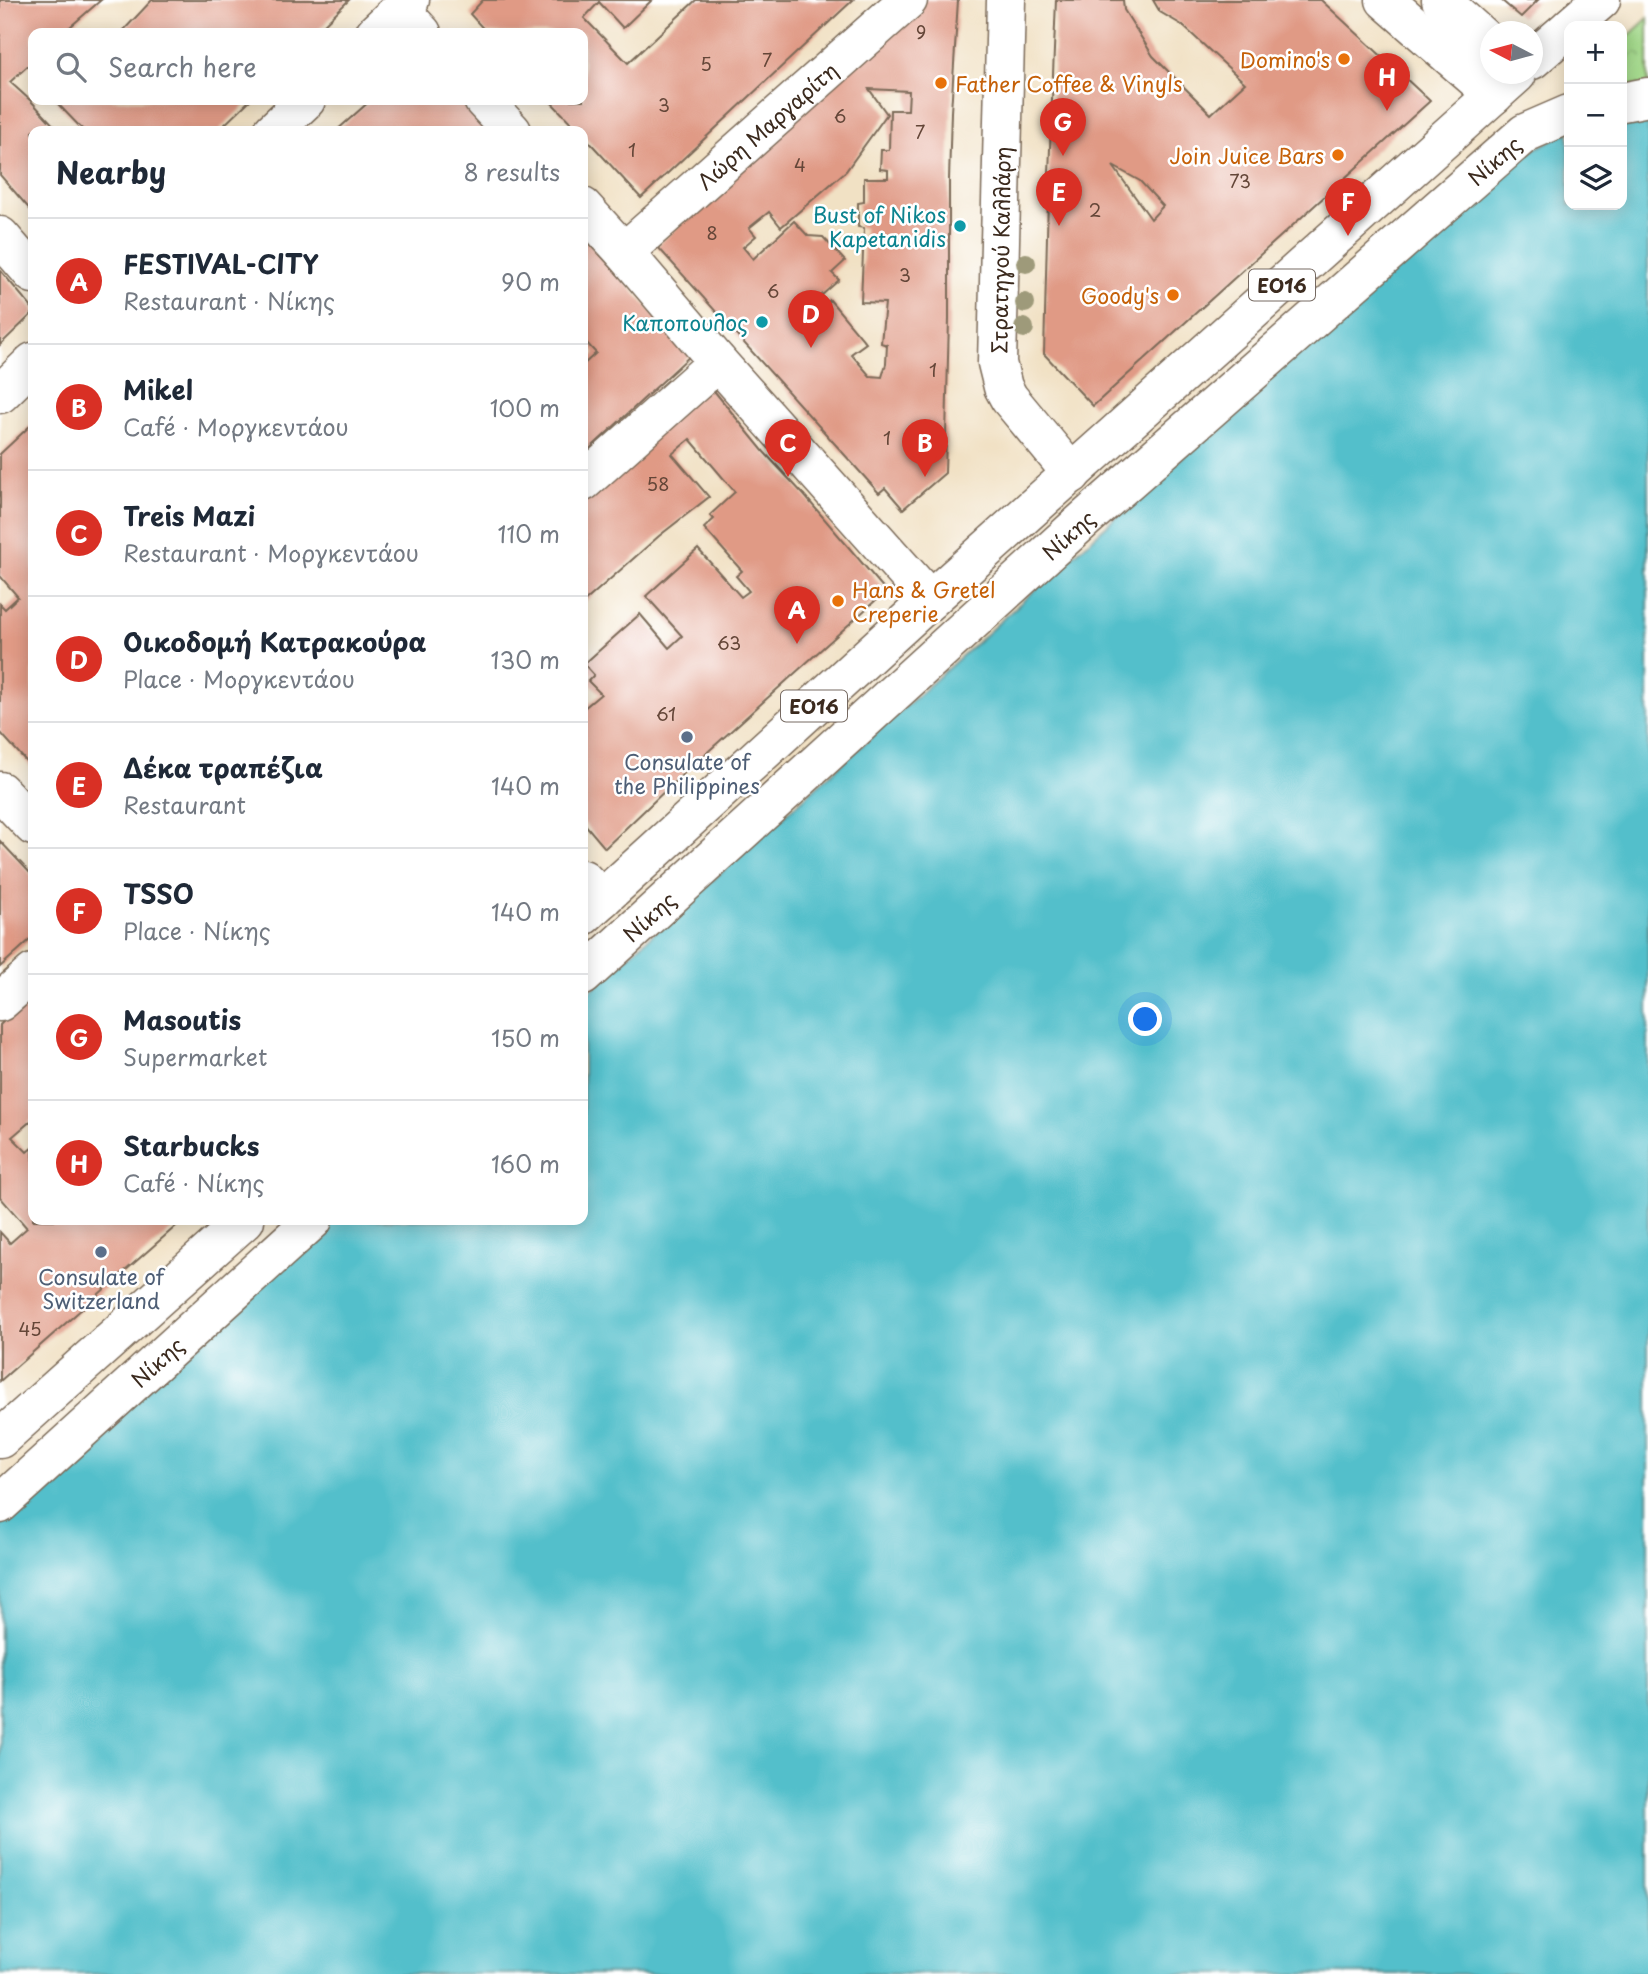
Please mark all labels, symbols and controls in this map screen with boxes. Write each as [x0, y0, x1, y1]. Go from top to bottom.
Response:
house number: 9 [916, 18, 926, 45]
north arrow [1480, 21, 1543, 84]
map controls [1564, 21, 1627, 210]
button: + [1564, 21, 1627, 84]
search box [28, 28, 588, 105]
place label: Domino's [1240, 43, 1330, 75]
house number: 7 [762, 46, 772, 73]
text: Search here [108, 47, 257, 86]
icon: search [52, 48, 90, 86]
house number: 5 [700, 50, 712, 77]
marker: Domino's [1336, 51, 1352, 67]
pin: H [1364, 53, 1410, 111]
street label: Λώρη Μαργαρίτη [689, 54, 844, 196]
place label: Father Coffee & Vinyls [955, 67, 1183, 99]
marker: Father Coffee & Vinyls [933, 75, 949, 91]
button: − [1564, 84, 1627, 147]
house number: 3 [658, 91, 670, 118]
pin: G [1040, 98, 1086, 156]
house number: 6 [834, 102, 846, 129]
house number: 7 [915, 118, 925, 145]
street label: Νίκης [1460, 128, 1528, 193]
house number: 1 [628, 136, 636, 163]
place label: Join Juice Bars [1169, 139, 1324, 171]
street label: Στρατηγού Καλλάρη [982, 146, 1018, 354]
marker: Join Juice Bars [1330, 147, 1346, 163]
button: layers [1564, 147, 1627, 210]
text: Nearby [56, 149, 166, 194]
house number: 4 [794, 151, 806, 178]
text: 8 results [464, 154, 560, 189]
house number: 73 [1229, 167, 1251, 194]
pin: E [1036, 168, 1082, 226]
pin: F [1325, 178, 1371, 236]
house number: 2 [1089, 196, 1101, 223]
place label: Bust of Nikos Kapetanidis [813, 198, 946, 254]
marker: Bust of Nikos Kapetanidis [952, 218, 968, 234]
house number: 8 [706, 219, 718, 246]
text: FESTIVAL-CITY [123, 244, 318, 283]
house number: 3 [899, 261, 911, 288]
text: A [70, 264, 88, 299]
text: 90 m [501, 264, 560, 299]
road number: ΕΟ16 [1249, 270, 1315, 300]
house number: 6 [767, 277, 779, 304]
place label: Goody's [1081, 279, 1159, 311]
text: Restaurant · Νίκης [123, 283, 335, 318]
marker: Goody's [1165, 287, 1181, 303]
pin: D [788, 290, 834, 348]
place label: Καποπουλος [622, 306, 748, 338]
marker: Καποπουλος [754, 314, 770, 330]
house number: 1 [929, 356, 937, 383]
text: Mikel [123, 370, 193, 409]
text: B [71, 390, 87, 425]
text: 100 m [490, 390, 560, 425]
text: Café · Μοργκεντάου [123, 409, 349, 444]
pin: C [765, 419, 811, 477]
pin: B [902, 419, 948, 477]
house number: 1 [883, 424, 891, 451]
house number: 58 [647, 470, 669, 497]
text: Treis Mazi [123, 496, 255, 535]
street label: Νίκης [1034, 502, 1102, 567]
text: C [70, 516, 88, 551]
text: 110 m [498, 516, 560, 551]
text: Restaurant · Μοργκεντάου [123, 535, 419, 570]
place label: Hans & Gretel Creperie [852, 573, 995, 629]
pin: A [774, 586, 820, 644]
marker: Hans & Gretel Creperie [830, 593, 846, 609]
text: Οικοδομή Κατρακούρα [123, 622, 426, 661]
house number: 63 [717, 629, 741, 656]
text: D [70, 642, 88, 677]
text: 130 m [490, 642, 560, 677]
text: Place · Μοργκεντάου [123, 661, 355, 696]
road number: ΕΟ16 [781, 691, 847, 722]
house number: 61 [656, 700, 676, 727]
marker: Consulate of the Philippines [679, 729, 695, 745]
place label: Consulate of the Philippines [614, 745, 760, 801]
text: Δέκα τραπέζια [123, 748, 323, 787]
text: E [72, 768, 86, 803]
text: 140 m [491, 768, 560, 803]
text: Restaurant [123, 787, 246, 822]
text: TSSO [123, 874, 194, 913]
street label: Νίκης [615, 883, 683, 949]
text: F [72, 894, 86, 929]
text: 140 m [491, 894, 560, 929]
text: Place · Νίκης [123, 913, 271, 948]
text: Masoutis [123, 1000, 241, 1039]
your location [1128, 1002, 1162, 1036]
text: G [70, 1020, 88, 1055]
text: 150 m [491, 1020, 560, 1055]
text: Supermarket [123, 1039, 267, 1074]
text: Starbucks [123, 1126, 259, 1165]
text: H [70, 1146, 88, 1181]
text: 160 m [491, 1146, 560, 1181]
text: Café · Νίκης [123, 1165, 265, 1200]
marker: Consulate of Switzerland [93, 1244, 109, 1260]
place label: Consulate of Switzerland [38, 1260, 166, 1316]
house number: 45 [19, 1315, 42, 1342]
street label: Νίκης [123, 1329, 191, 1394]

